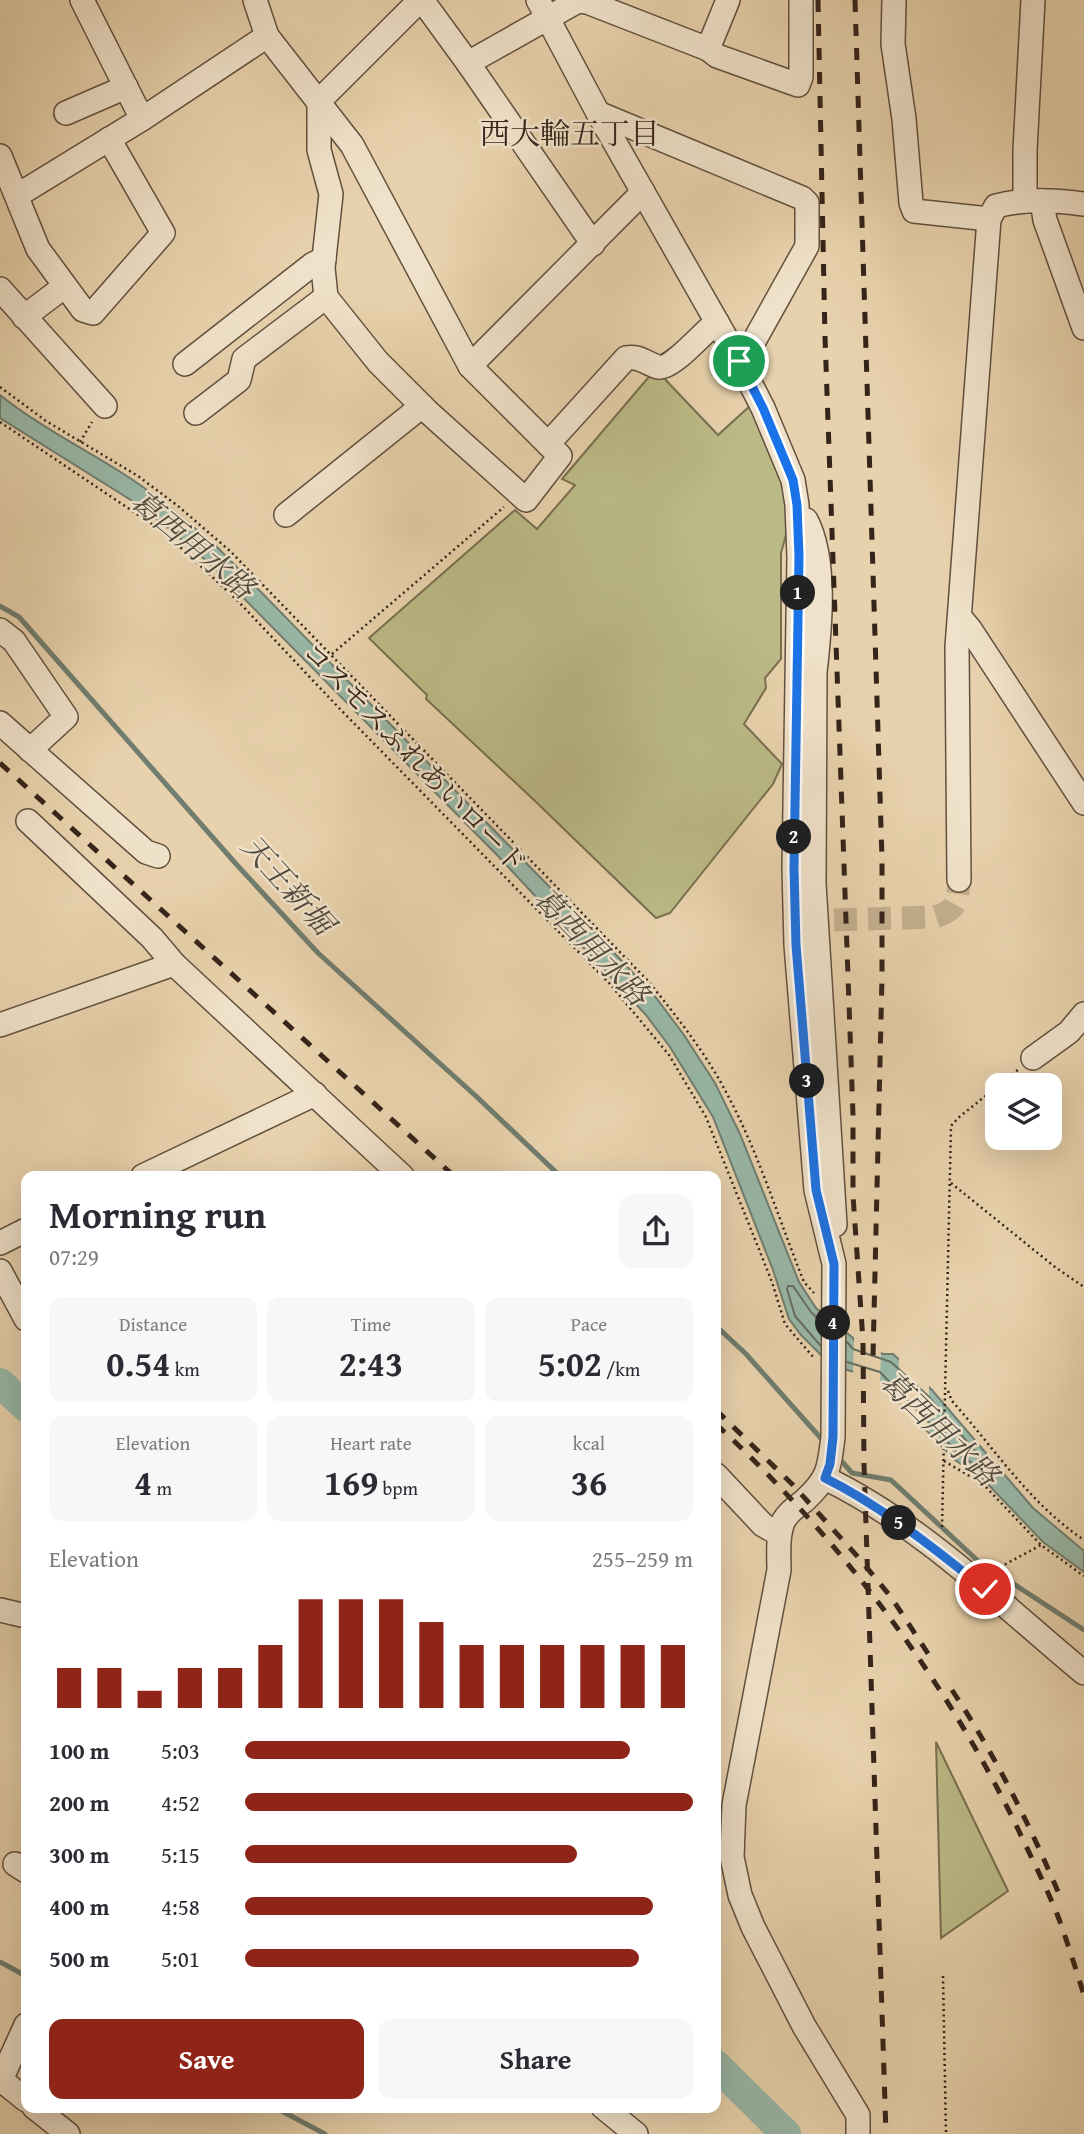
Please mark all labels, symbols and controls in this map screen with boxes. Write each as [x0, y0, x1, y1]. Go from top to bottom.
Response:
district label: 西大輪五丁目 [480, 111, 660, 155]
pin [709, 331, 769, 391]
icon: arrive [720, 342, 758, 380]
water label: 葛西用水路 [121, 479, 266, 610]
pin: 1 [780, 576, 816, 610]
text: 1 [793, 578, 802, 606]
street label: コスモスふれあいロード [293, 632, 537, 882]
pin: 2 [776, 820, 812, 854]
text: 2 [789, 822, 798, 850]
water label: 天王新堀 [232, 825, 348, 947]
water label: 葛西用水路 [524, 877, 661, 1017]
pin: 3 [790, 1064, 824, 1098]
text: 3 [802, 1066, 811, 1094]
map controls [985, 1073, 1062, 1150]
button: layers [985, 1073, 1062, 1150]
text: Morning run [49, 1186, 266, 1242]
button: share [619, 1194, 693, 1268]
text: 07:29 [49, 1240, 99, 1273]
pin: 4 [816, 1306, 850, 1340]
text: 4 [828, 1308, 837, 1336]
text: Distance [119, 1310, 187, 1338]
text: Time [351, 1310, 391, 1338]
text: Pace [571, 1310, 607, 1338]
text: 0.54 [106, 1338, 170, 1389]
text: 2:43 [339, 1338, 403, 1389]
text: 5:02 [538, 1338, 602, 1389]
text: km [170, 1355, 200, 1383]
text: /km [602, 1355, 640, 1383]
water label: 葛西用水路 [871, 1360, 1011, 1497]
text: Elevation [116, 1429, 190, 1457]
text: Heart rate [330, 1429, 412, 1457]
text: kcal [573, 1429, 605, 1457]
text: 4 [134, 1457, 152, 1508]
text: 169 [324, 1457, 378, 1508]
text: 36 [571, 1457, 607, 1508]
text: m [152, 1474, 172, 1502]
text: bpm [378, 1474, 418, 1502]
pin: 5 [881, 1506, 916, 1540]
text: 5 [894, 1508, 903, 1536]
text: Elevation [49, 1542, 139, 1575]
text: 255–259 m [592, 1542, 693, 1575]
pin [955, 1559, 1015, 1619]
icon: check [966, 1570, 1004, 1608]
text: 100 m [49, 1734, 110, 1767]
text: 5:03 [161, 1734, 200, 1767]
text: 200 m [49, 1786, 110, 1819]
text: 4:52 [161, 1786, 200, 1819]
text: 300 m [49, 1838, 110, 1871]
text: 5:15 [161, 1838, 200, 1871]
text: 400 m [49, 1890, 110, 1923]
text: 4:58 [161, 1890, 200, 1923]
text: 500 m [49, 1942, 110, 1975]
text: 5:01 [161, 1942, 200, 1975]
button: Save [49, 2019, 364, 2099]
button: Share [378, 2019, 693, 2099]

